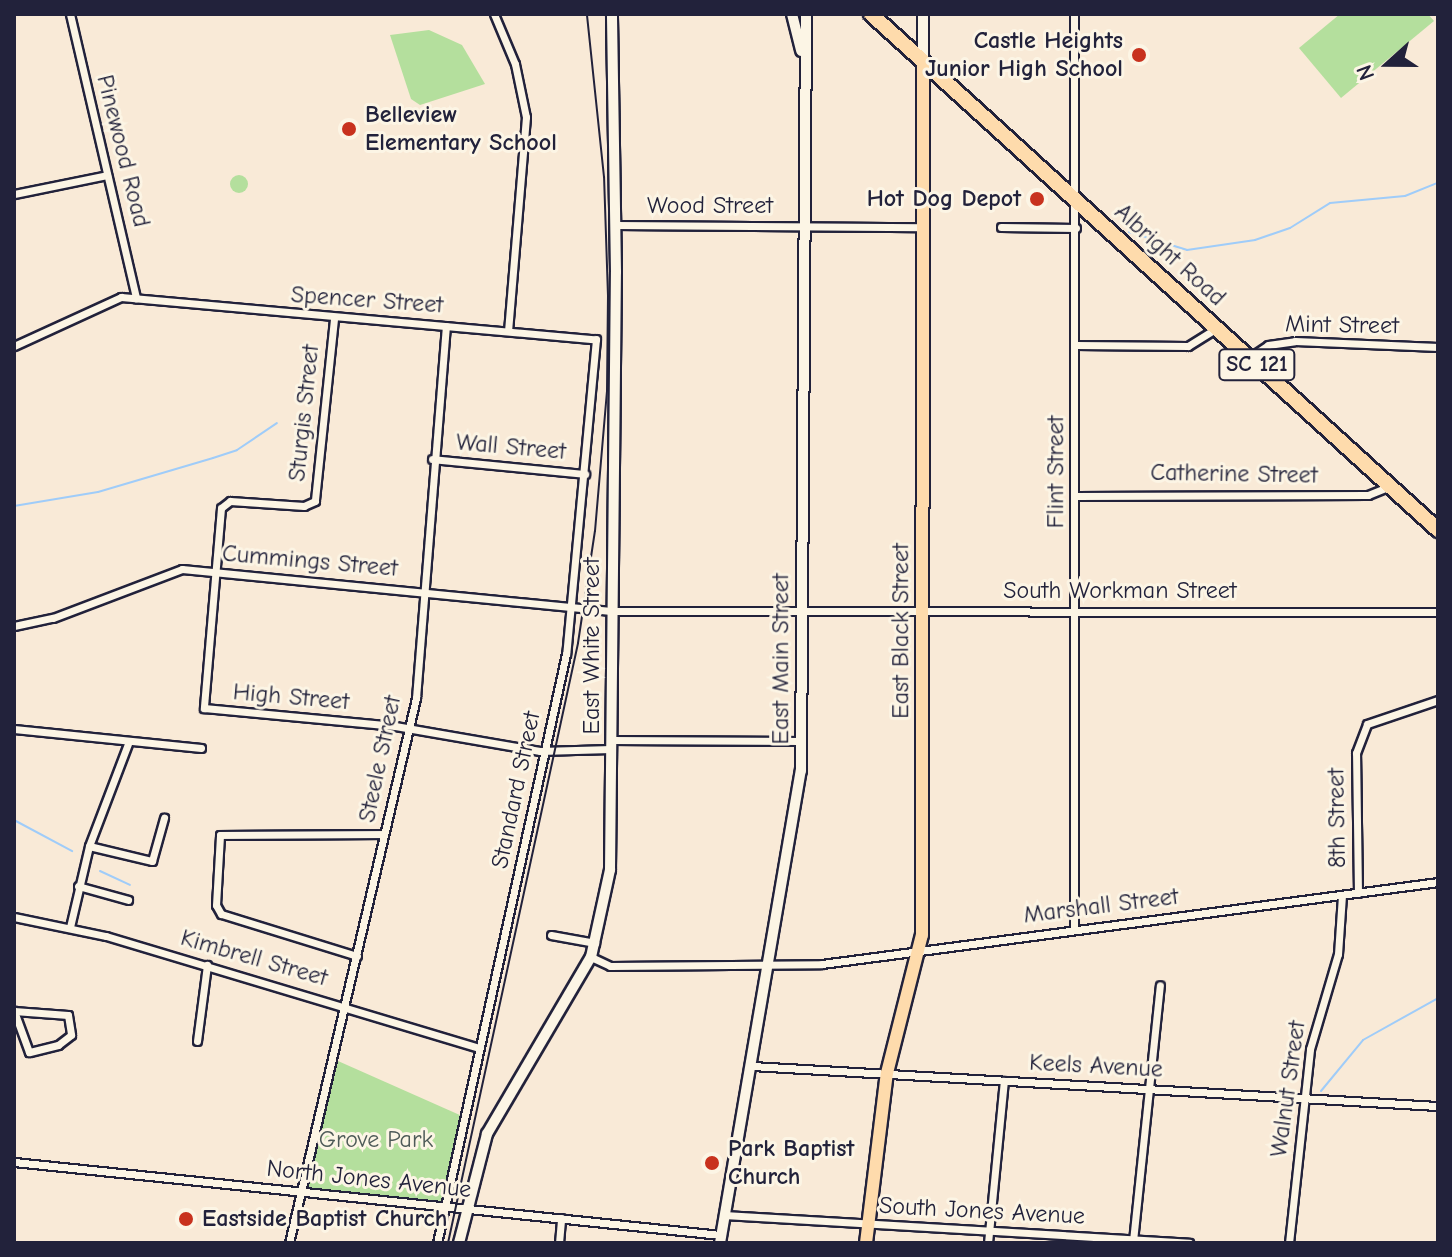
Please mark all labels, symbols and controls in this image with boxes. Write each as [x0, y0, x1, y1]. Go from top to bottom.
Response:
north arrow [1348, 24, 1428, 104]
place label: Castle Heights Junior High School [925, 27, 1123, 83]
marker: Castle Heights Junior High School [1130, 46, 1148, 64]
text: N [1351, 61, 1380, 84]
street label: Pinewood Road [90, 72, 156, 230]
place label: Belleview Elementary School [365, 101, 557, 157]
marker: Belleview Elementary School [340, 120, 358, 138]
place label: Hot Dog Depot [867, 185, 1021, 213]
marker: Hot Dog Depot [1028, 190, 1046, 208]
street label: Wood Street [647, 192, 773, 220]
street label: Albright Road [1109, 198, 1231, 312]
street label: Spencer Street [290, 280, 444, 320]
street label: Mint Street [1285, 310, 1399, 340]
street label: Sturgis Street [282, 343, 326, 483]
road number: SC 121 [1217, 347, 1297, 383]
street label: Flint Street [1042, 416, 1070, 528]
street label: Wall Street [455, 428, 567, 466]
street label: Catherine Street [1150, 458, 1318, 490]
street label: Cummings Street [221, 539, 399, 583]
street label: East Black Street [887, 543, 915, 719]
street label: East White Street [578, 557, 606, 735]
street label: East Main Street [767, 573, 795, 745]
street label: South Workman Street [1003, 577, 1237, 605]
street label: High Street [232, 678, 350, 716]
street label: Steele Street [353, 693, 407, 825]
street label: Standard Street [485, 709, 547, 871]
street label: 8th Street [1322, 768, 1352, 868]
street label: Marshall Street [1022, 882, 1180, 930]
street label: Kimbrell Street [177, 923, 331, 993]
street label: Walnut Street [1264, 1019, 1312, 1159]
street label: Keels Avenue [1028, 1048, 1164, 1084]
park label: Grove Park [319, 1126, 433, 1154]
place label: Park Baptist Church [728, 1135, 854, 1191]
street label: North Jones Avenue [265, 1154, 473, 1204]
marker: Park Baptist Church [703, 1154, 721, 1172]
street label: South Jones Avenue [878, 1191, 1086, 1231]
place label: Eastside Baptist Church [202, 1205, 447, 1233]
marker: Eastside Baptist Church [177, 1210, 195, 1228]

